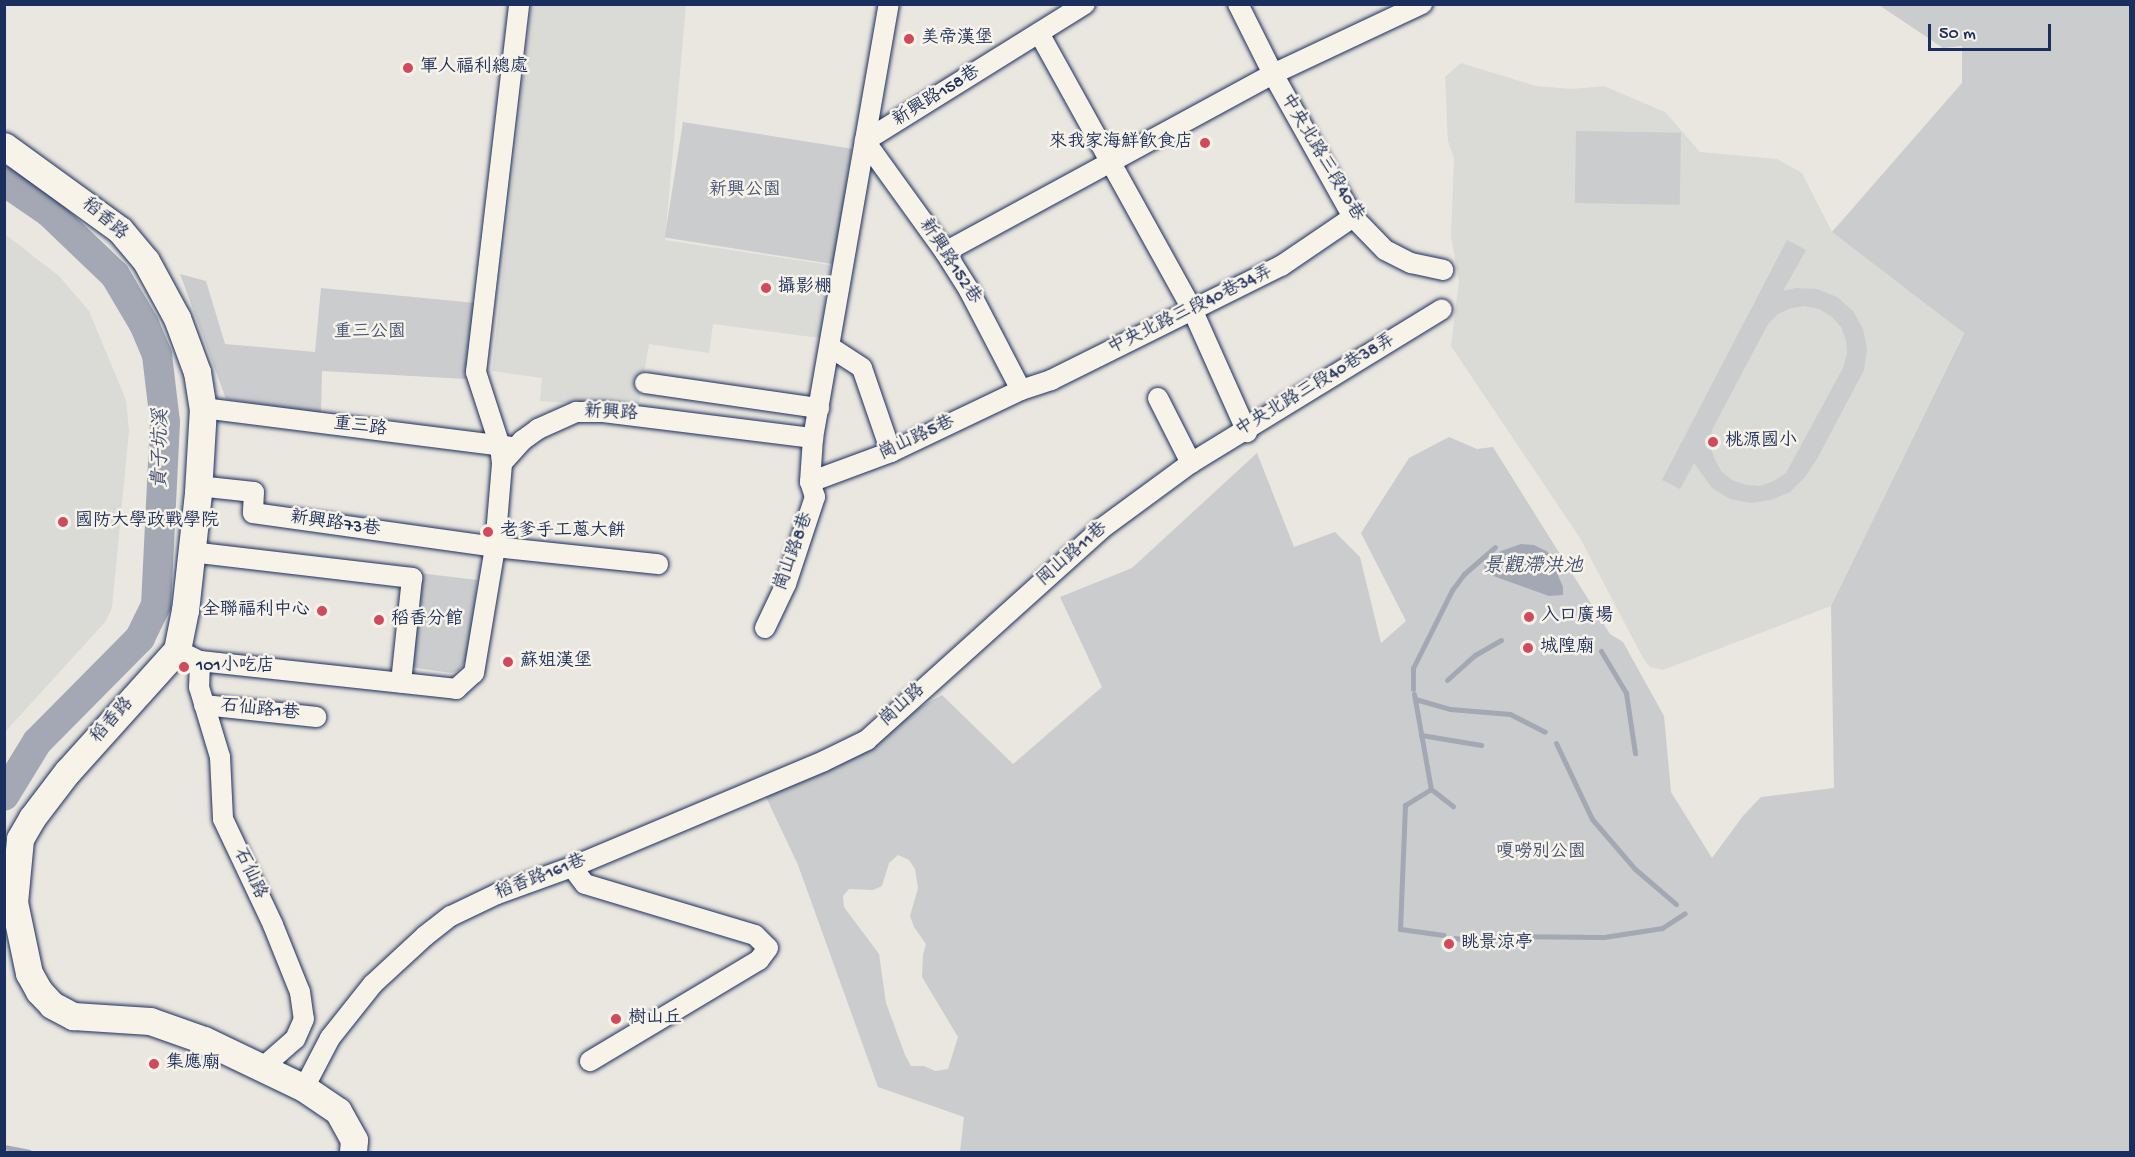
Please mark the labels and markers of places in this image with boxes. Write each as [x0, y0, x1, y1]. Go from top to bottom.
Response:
place label: 美帝漢堡 [921, 28, 993, 50]
marker: 美帝漢堡 [902, 32, 916, 46]
place label: 軍人福利總處 [420, 57, 528, 79]
marker: 軍人福利總處 [401, 61, 415, 75]
place label: 來我家海鮮飲食店 [1049, 132, 1193, 154]
marker: 來我家海鮮飲食店 [1198, 136, 1212, 150]
place label: 攝影棚 [778, 277, 832, 299]
marker: 攝影棚 [759, 281, 773, 295]
place label: 桃源國小 [1725, 431, 1797, 453]
marker: 桃源國小 [1706, 435, 1720, 449]
place label: 國防大學政戰學院 [75, 511, 219, 533]
marker: 國防大學政戰學院 [56, 515, 70, 529]
place label: 老爹手工蔥大餅 [500, 521, 626, 543]
marker: 老爹手工蔥大餅 [481, 525, 495, 539]
place label: 全聯福利中心 [202, 600, 310, 622]
marker: 全聯福利中心 [315, 604, 329, 618]
place label: 入口廣場 [1541, 606, 1613, 628]
place label: 稻香分館 [391, 609, 463, 631]
marker: 入口廣場 [1522, 610, 1536, 624]
marker: 稻香分館 [372, 613, 386, 627]
place label: 城隍廟 [1540, 637, 1594, 659]
marker: 城隍廟 [1521, 641, 1535, 655]
place label: 蘇姐漢堡 [520, 651, 592, 673]
marker: 蘇姐漢堡 [501, 655, 515, 669]
place label: 101小吃店 [196, 656, 275, 678]
marker: 101小吃店 [177, 660, 191, 674]
place label: 眺景涼亭 [1461, 933, 1533, 955]
marker: 眺景涼亭 [1442, 937, 1456, 951]
place label: 樹山丘 [628, 1008, 682, 1030]
marker: 樹山丘 [609, 1012, 623, 1026]
place label: 集應廟 [166, 1053, 220, 1075]
marker: 集應廟 [147, 1057, 161, 1071]

